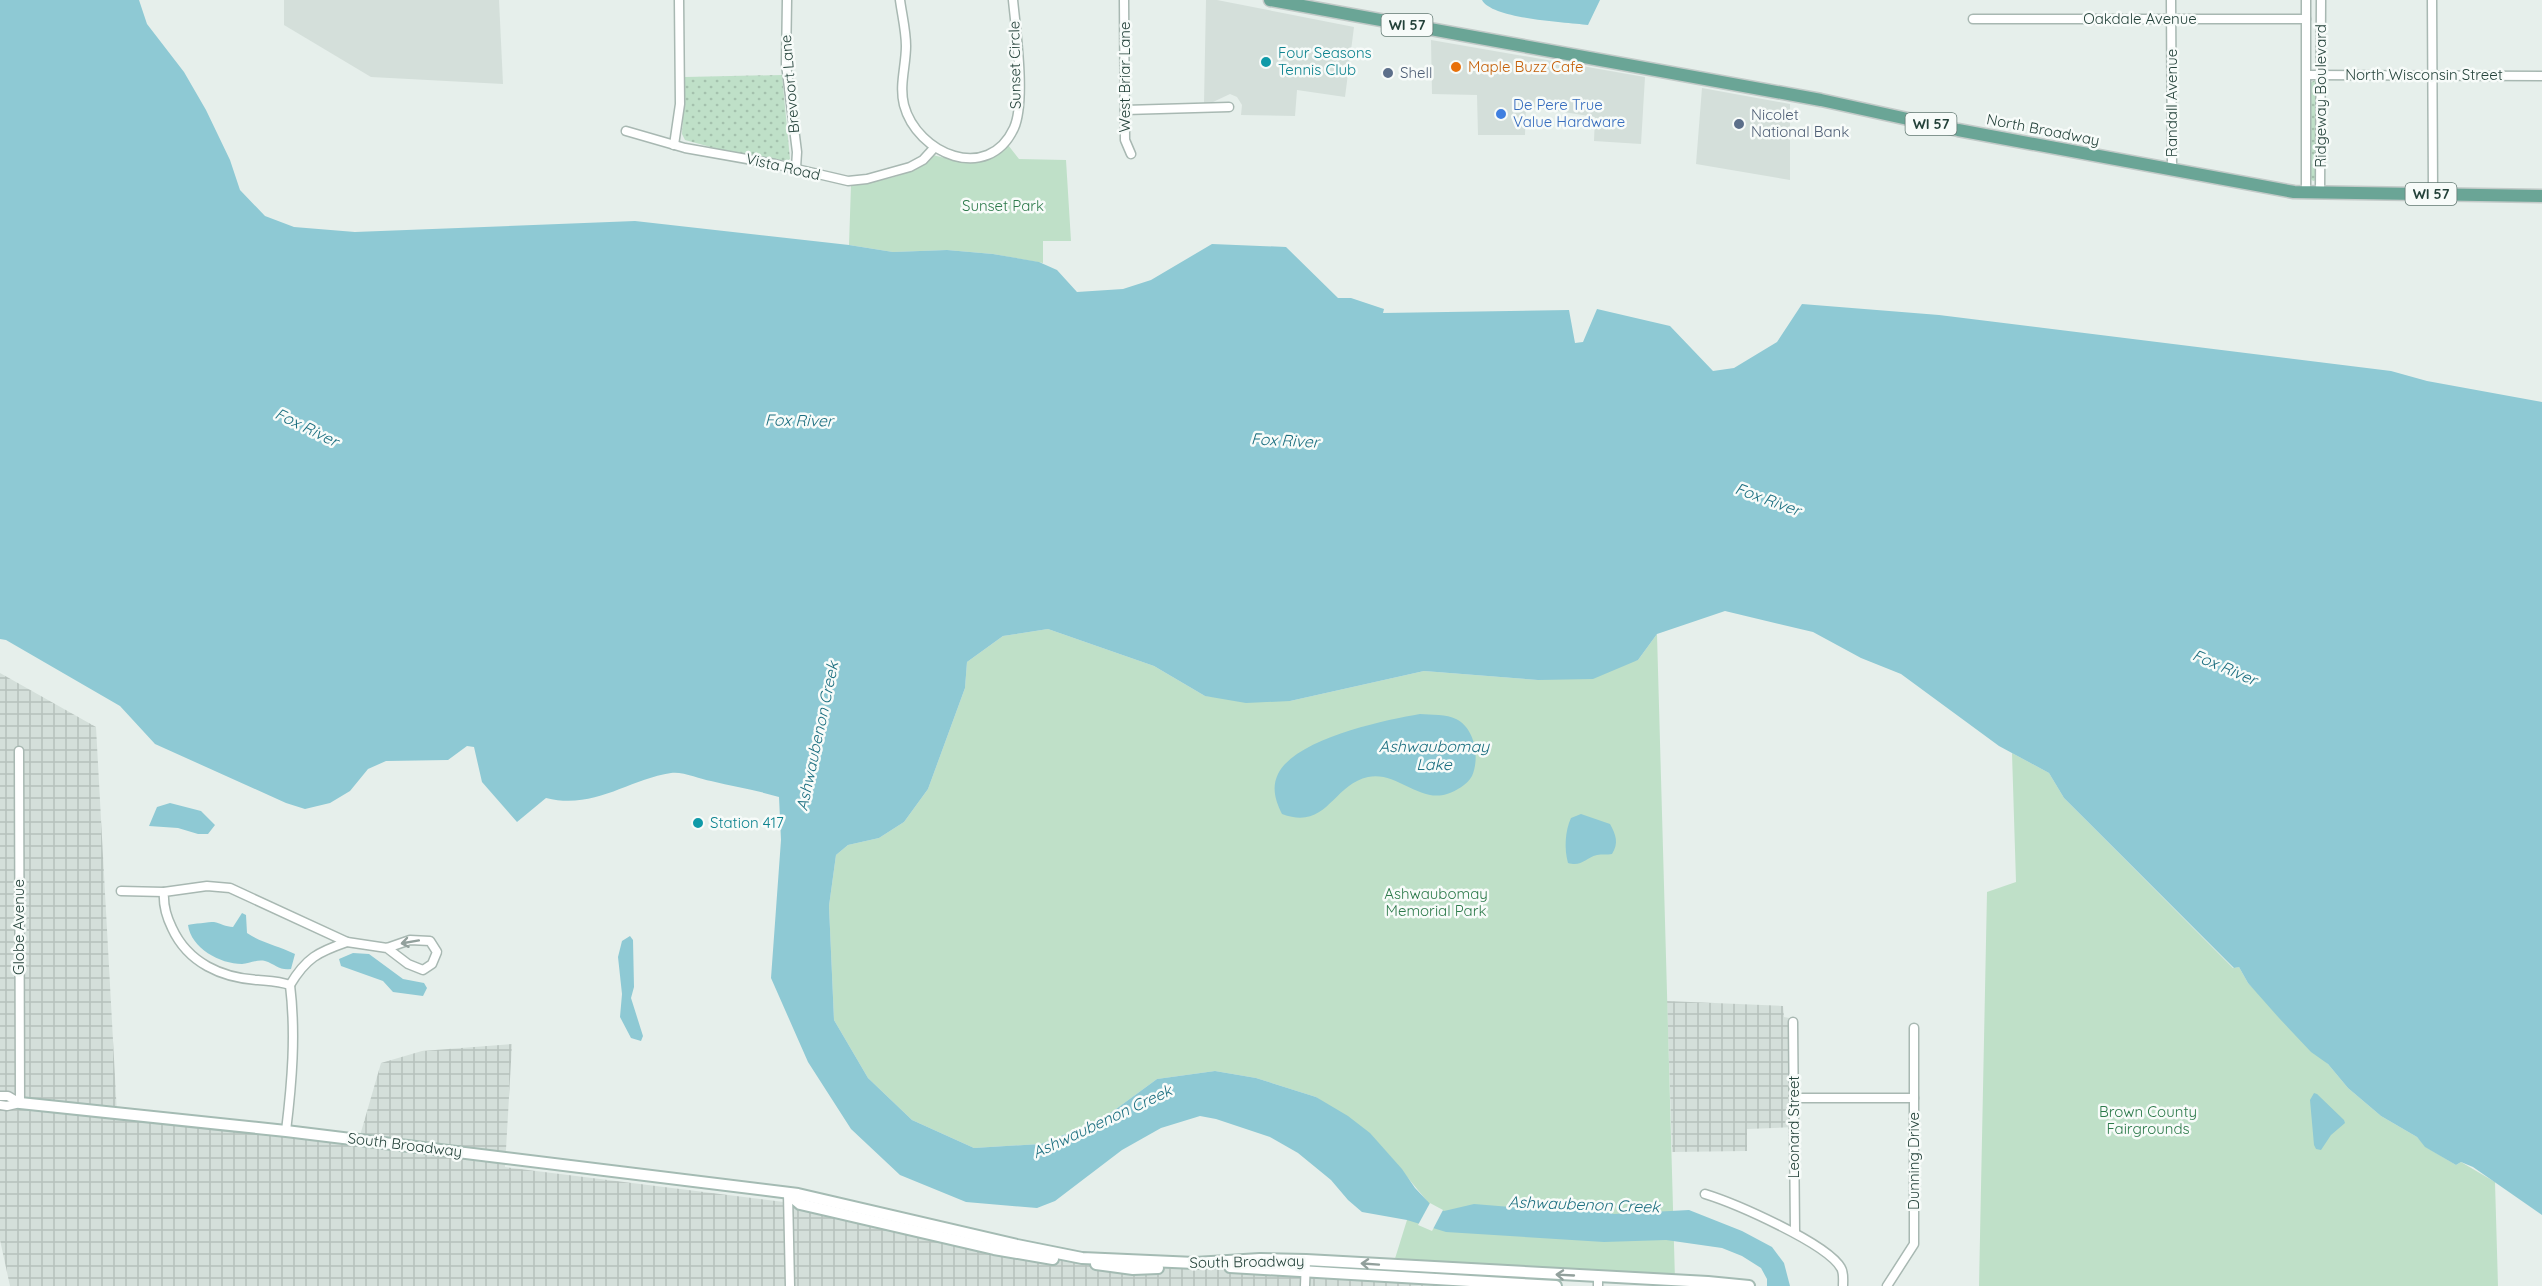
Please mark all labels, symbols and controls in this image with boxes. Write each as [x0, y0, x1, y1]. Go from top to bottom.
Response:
street label: Oakdale Avenue [2083, 9, 2197, 28]
road number: WI 57 [1382, 14, 1432, 36]
street label: Sunset Circle [1004, 21, 1025, 109]
street label: West Briar Lane [1115, 22, 1134, 132]
street label: Ridgeway Boulevard [2311, 24, 2330, 168]
street label: Brevoort Lane [776, 34, 803, 134]
place label: Four Seasons Tennis Club [1278, 43, 1372, 79]
street label: Randall Avenue [2162, 49, 2181, 157]
marker: Four Seasons Tennis Club [1259, 55, 1273, 69]
place label: Maple Buzz Cafe [1468, 57, 1583, 76]
marker: Maple Buzz Cafe [1449, 60, 1463, 74]
place label: Shell [1400, 63, 1432, 82]
street label: North Wisconsin Street [2345, 65, 2503, 84]
marker: Shell [1381, 66, 1395, 80]
place label: De Pere True Value Hardware [1513, 95, 1625, 131]
place label: Nicolet National Bank [1751, 105, 1849, 141]
marker: De Pere True Value Hardware [1494, 107, 1508, 121]
street label: North Broadway [1985, 109, 2101, 150]
road number: WI 57 [1906, 113, 1956, 135]
marker: Nicolet National Bank [1732, 117, 1746, 131]
street label: Vista Road [744, 149, 822, 184]
road number: WI 57 [2406, 183, 2456, 205]
park label: Sunset Park [962, 196, 1044, 215]
water label: Fox River [272, 403, 344, 452]
water label: Fox River [765, 409, 835, 431]
water label: Fox River [1250, 428, 1321, 452]
water label: Fox River [1733, 478, 1805, 521]
water label: Fox River [2190, 644, 2262, 690]
water label: Ashwaubenon Creek [791, 658, 843, 812]
water label: Ashwaubomay Lake [1379, 736, 1490, 774]
place label: Station 417 [710, 813, 784, 832]
marker: Station 417 [691, 816, 705, 830]
street label: Globe Avenue [9, 879, 28, 975]
park label: Ashwaubomay Memorial Park [1384, 884, 1488, 920]
one-way arrow [401, 937, 420, 948]
street label: Leonard Street [1784, 1076, 1803, 1178]
water label: Ashwaubenon Creek [1029, 1079, 1176, 1162]
park label: Brown County Fairgrounds [2099, 1102, 2197, 1138]
street label: Dunning Drive [1904, 1112, 1923, 1210]
street label: South Broadway [347, 1128, 463, 1161]
water label: Ashwaubenon Creek [1508, 1191, 1662, 1217]
street label: South Broadway [1189, 1251, 1305, 1272]
one-way arrow [1361, 1258, 1381, 1269]
one-way arrow [1555, 1269, 1575, 1280]

